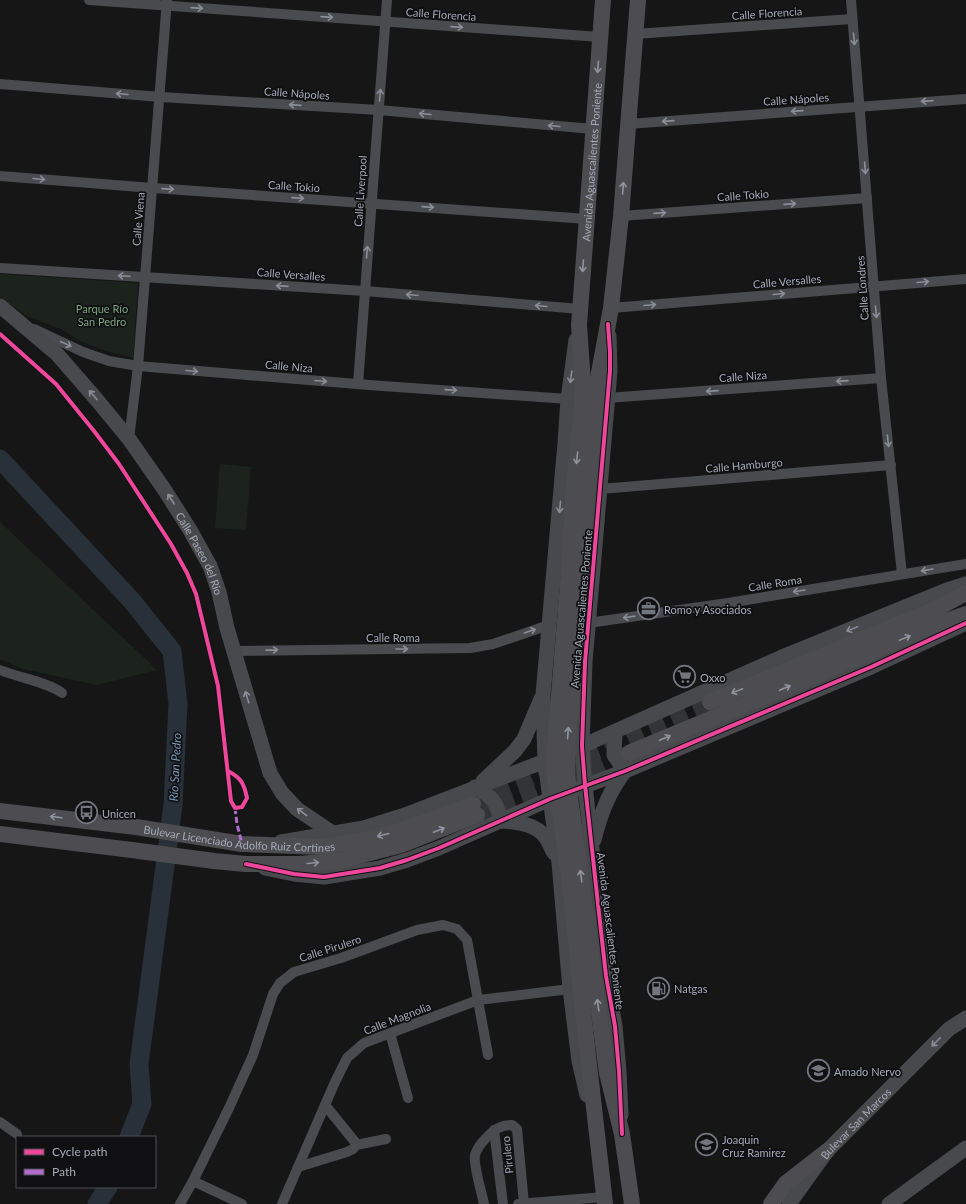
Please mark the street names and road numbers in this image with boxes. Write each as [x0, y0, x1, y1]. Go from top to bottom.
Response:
street label: Calle Florencia [731, 4, 803, 22]
street label: Calle Florencia [405, 5, 477, 23]
street label: Avenida Aguascalientes Poniente [579, 82, 603, 242]
street label: Calle Nápoles [264, 84, 331, 102]
street label: Calle Nápoles [763, 90, 830, 108]
street label: Calle Liverpool [351, 155, 369, 227]
street label: Calle Tokio [268, 178, 320, 194]
street label: Calle Tokio [717, 187, 769, 203]
street label: Calle Viena [129, 192, 147, 246]
street label: Calle Londres [853, 255, 871, 321]
street label: Calle Versalles [256, 265, 326, 283]
street label: Calle Versalles [752, 272, 822, 290]
street label: Calle Niza [265, 357, 313, 375]
street label: Calle Niza [719, 368, 767, 384]
street label: Calle Hamburgo [705, 455, 783, 475]
street label: Calle Paseo del Río [174, 509, 226, 596]
street label: Avenida Aguascalientes Poniente [568, 529, 594, 689]
street label: Calle Roma [747, 572, 803, 594]
street label: Calle Roma [366, 631, 420, 644]
street label: Bulevar Licenciado Adolfo Ruiz Cortines [143, 822, 336, 854]
street label: Avenida Aguascalientes Poniente [595, 851, 627, 1011]
street label: Calle Pirulero [297, 932, 363, 964]
street label: Calle Magnolia [362, 999, 432, 1037]
street label: Bulevar San Marcos [817, 1085, 893, 1161]
street label: Pirulero [499, 1136, 515, 1174]

